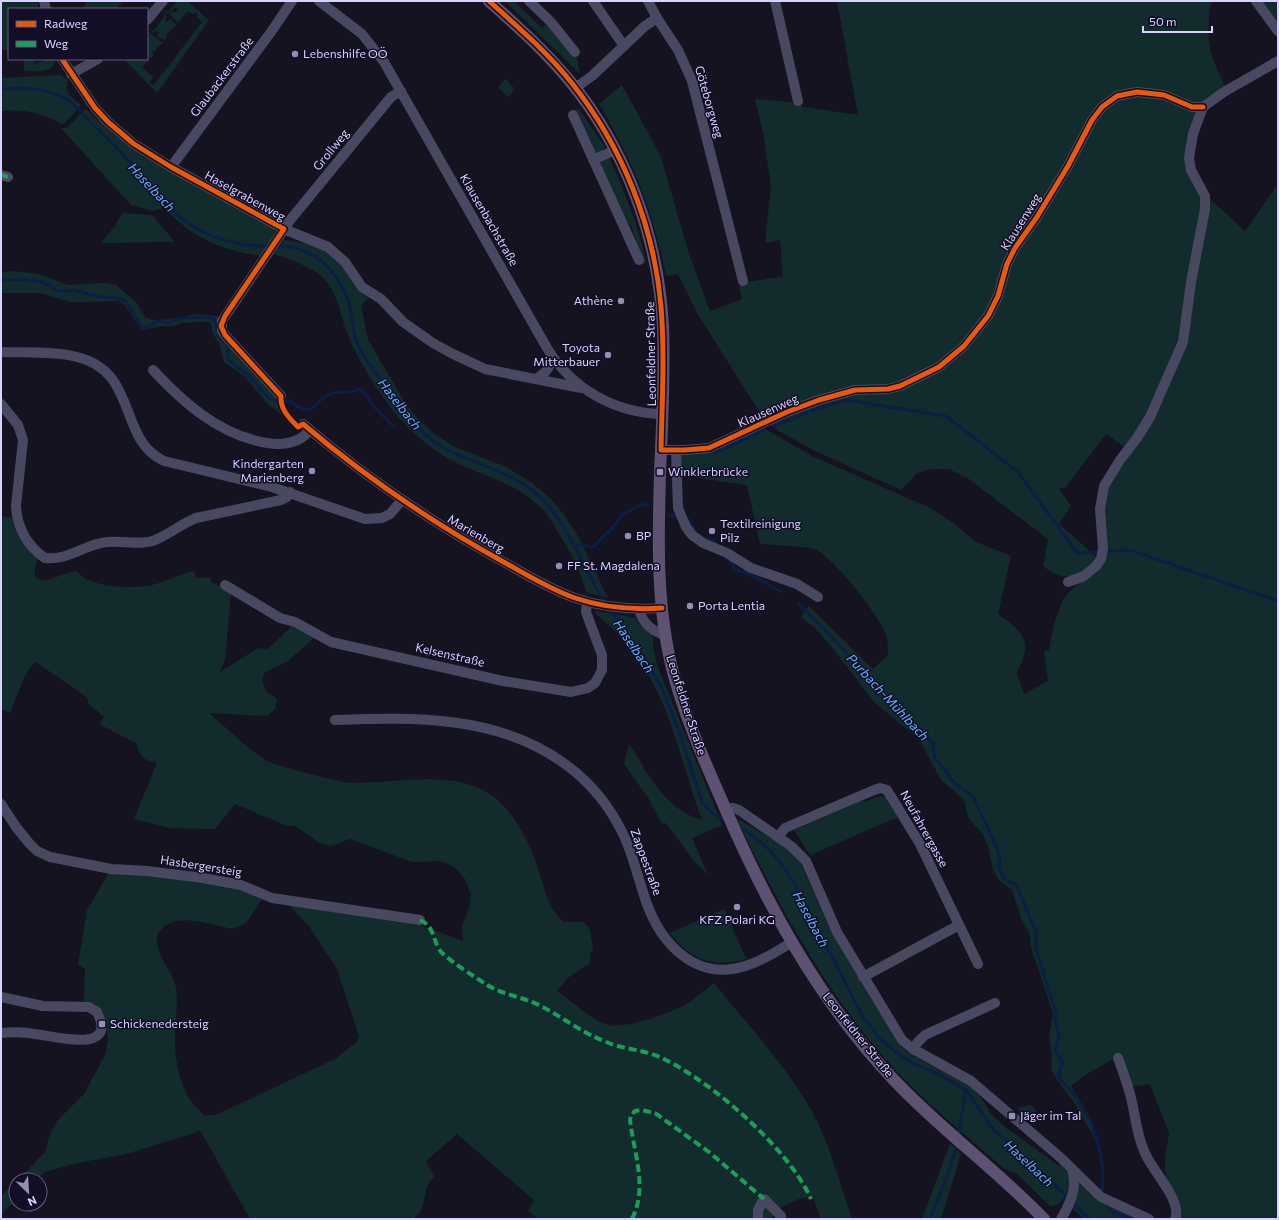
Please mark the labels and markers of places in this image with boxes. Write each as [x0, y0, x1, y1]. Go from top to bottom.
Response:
place label: Lebenshilfe OÖ [303, 46, 388, 60]
marker: Lebenshilfe OÖ [290, 49, 300, 59]
place label: Athène [574, 293, 613, 307]
marker: Athène [616, 296, 626, 306]
place label: Toyota Mitterbauer [533, 340, 600, 368]
marker: Toyota Mitterbauer [603, 350, 613, 360]
place label: Kindergarten Marienberg [232, 456, 304, 484]
place label: Winklerbrücke [668, 464, 748, 478]
marker: Kindergarten Marienberg [307, 466, 317, 476]
marker: Winklerbrücke [655, 467, 665, 477]
place label: Textilreinigung Pilz [720, 516, 802, 544]
marker: Textilreinigung Pilz [707, 526, 717, 536]
place label: BP [636, 528, 652, 542]
marker: BP [623, 531, 633, 541]
place label: FF St. Magdalena [567, 558, 660, 572]
marker: FF St. Magdalena [554, 561, 564, 571]
place label: Porta Lentia [698, 598, 765, 612]
marker: Porta Lentia [685, 601, 695, 611]
marker: KFZ Polari KG [732, 902, 742, 912]
place label: KFZ Polari KG [699, 912, 775, 926]
place label: Schickenedersteig [110, 1016, 209, 1030]
marker: Schickenedersteig [97, 1019, 107, 1029]
place label: Jäger im Tal [1020, 1108, 1081, 1123]
marker: Jäger im Tal [1007, 1111, 1017, 1121]

